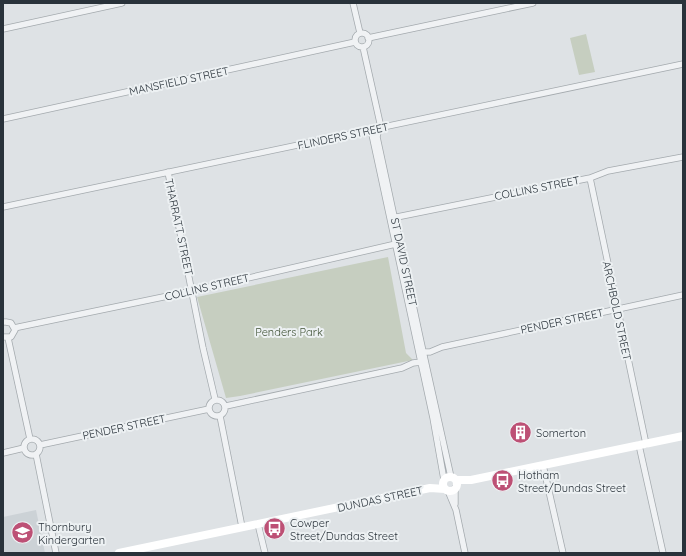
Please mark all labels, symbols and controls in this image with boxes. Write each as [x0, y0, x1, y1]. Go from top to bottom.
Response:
street label: MANSFIELD STREET [128, 64, 231, 98]
street label: FLINDERS STREET [296, 119, 390, 153]
street label: COLLINS STREET [493, 173, 581, 203]
street label: THARRATT STREET [162, 177, 196, 277]
street label: ST DAVID STREET [388, 216, 420, 308]
street label: ARCHBOLD STREET [600, 260, 634, 362]
street label: COLLINS STREET [163, 270, 251, 304]
street label: PENDER STREET [519, 305, 605, 337]
park label: Penders Park [255, 325, 323, 339]
street label: PENDER STREET [81, 411, 167, 443]
building icon: Somerton [507, 420, 533, 446]
place label: Somerton [536, 426, 586, 440]
bus stop icon: Hotham Street/Dundas Street [490, 468, 516, 494]
place label: Hotham Street/Dundas Street [518, 468, 626, 495]
street label: DUNDAS STREET [336, 483, 424, 515]
bus stop icon: Cowper Street/Dundas Street [261, 516, 287, 542]
place label: Cowper Street/Dundas Street [290, 516, 398, 543]
school or university icon: Thornbury Kindergarten [9, 520, 35, 546]
place label: Thornbury Kindergarten [38, 520, 105, 547]

